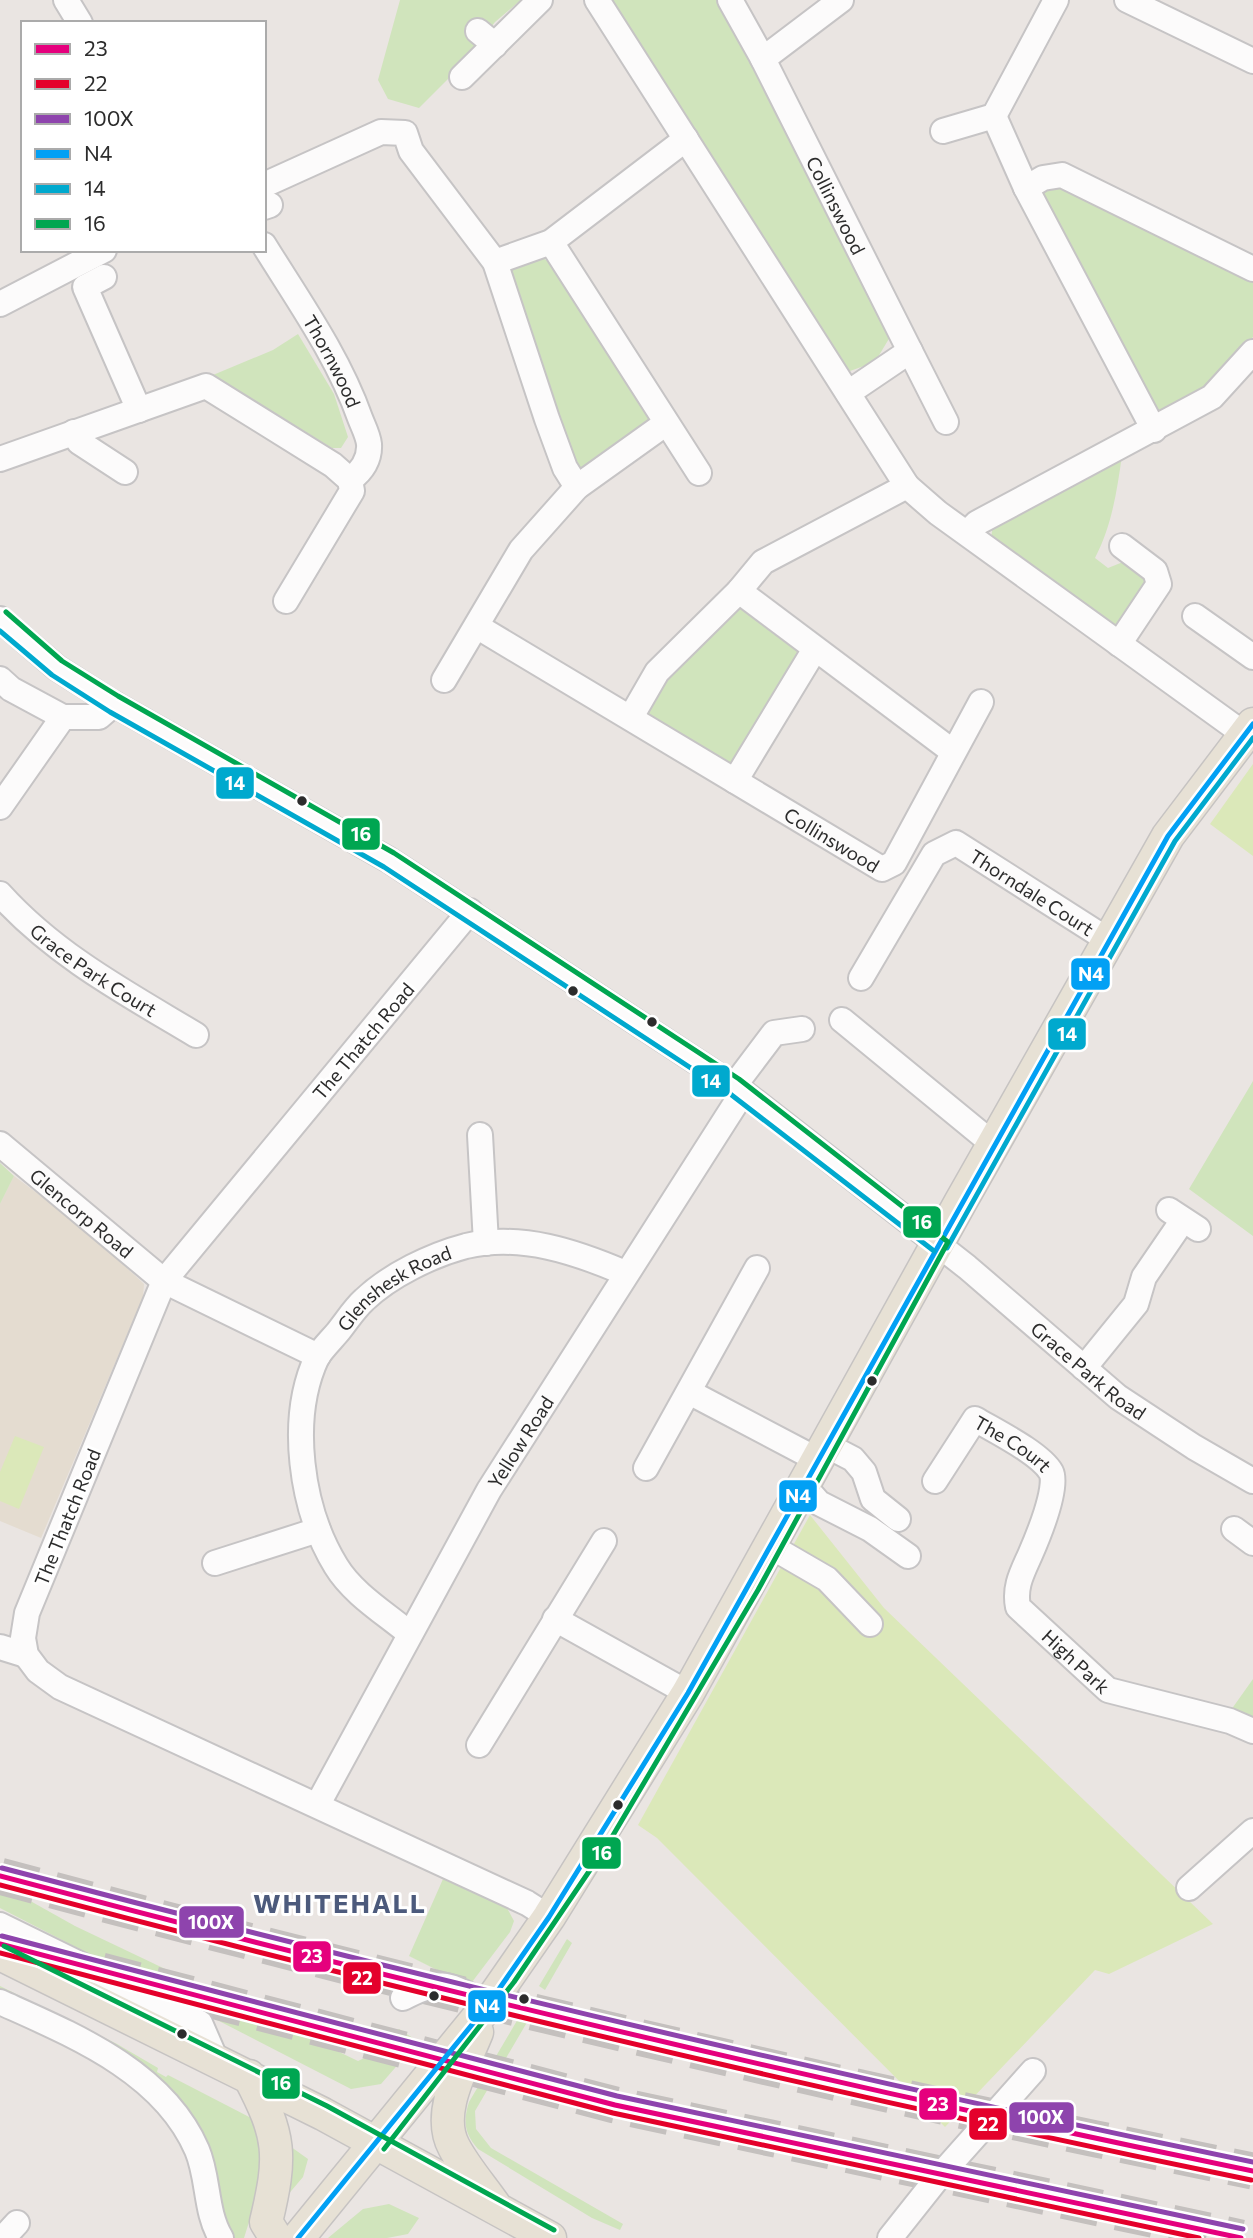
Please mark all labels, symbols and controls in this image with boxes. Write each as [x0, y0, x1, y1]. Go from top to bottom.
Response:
legend [21, 21, 266, 252]
text: 23 [84, 35, 108, 60]
text: 22 [84, 70, 107, 95]
text: 100X [84, 105, 134, 130]
text: N4 [84, 140, 113, 165]
street label: Collinswood [802, 152, 871, 258]
text: 14 [84, 175, 106, 200]
text: 16 [84, 210, 106, 235]
street label: Thornwood [299, 310, 366, 411]
line badge: 14 [215, 766, 255, 800]
text: 14 [225, 771, 245, 794]
unlabelled marker [295, 794, 309, 808]
street label: Collinswood [781, 802, 884, 877]
line badge: 16 [341, 817, 381, 851]
text: 16 [351, 822, 371, 845]
street label: Thorndale Court [966, 844, 1099, 940]
street label: Grace Park Court [26, 918, 161, 1021]
line badge: N4 [1070, 957, 1111, 991]
text: N4 [1078, 962, 1104, 985]
street label: The Thatch Road [307, 978, 419, 1104]
unlabelled marker [566, 984, 580, 998]
unlabelled marker [645, 1015, 659, 1029]
line badge: 14 [1047, 1017, 1087, 1051]
text: 14 [1057, 1022, 1077, 1045]
line badge: 14 [691, 1064, 731, 1098]
text: 14 [701, 1069, 721, 1092]
street label: Glencorp Road [26, 1163, 138, 1262]
line badge: 16 [902, 1205, 942, 1239]
text: 16 [912, 1210, 932, 1233]
street label: Glenshesk Road [332, 1240, 454, 1335]
street label: Grace Park Road [1027, 1316, 1151, 1424]
unlabelled marker [865, 1374, 879, 1388]
street label: Yellow Road [482, 1391, 558, 1492]
street label: The Court [971, 1410, 1057, 1476]
street label: The Thatch Road [29, 1445, 105, 1589]
line badge: N4 [778, 1479, 818, 1513]
text: N4 [785, 1484, 811, 1507]
street label: High Park [1038, 1624, 1115, 1698]
unlabelled marker [611, 1798, 625, 1812]
line badge: 16 [581, 1836, 622, 1870]
text: 16 [592, 1841, 612, 1864]
district label: WHITEHALL [253, 1887, 427, 1918]
line badge: 100X [178, 1905, 245, 1939]
text: 100X [188, 1910, 234, 1933]
line badge: 23 [292, 1940, 332, 1973]
text: 23 [301, 1944, 323, 1967]
line badge: 22 [342, 1961, 382, 1995]
text: 22 [351, 1966, 373, 1989]
unlabelled marker [427, 1989, 441, 2003]
line badge: N4 [467, 1989, 507, 2023]
unlabelled marker [517, 1992, 531, 2006]
text: N4 [474, 1994, 500, 2017]
unlabelled marker [175, 2027, 189, 2041]
line badge: 16 [261, 2067, 301, 2100]
text: 16 [271, 2071, 291, 2094]
line badge: 23 [918, 2087, 958, 2121]
text: 23 [927, 2092, 949, 2115]
line badge: 100X [1008, 2101, 1075, 2134]
text: 100X [1018, 2105, 1064, 2128]
line badge: 22 [968, 2107, 1008, 2141]
text: 22 [977, 2112, 999, 2135]

